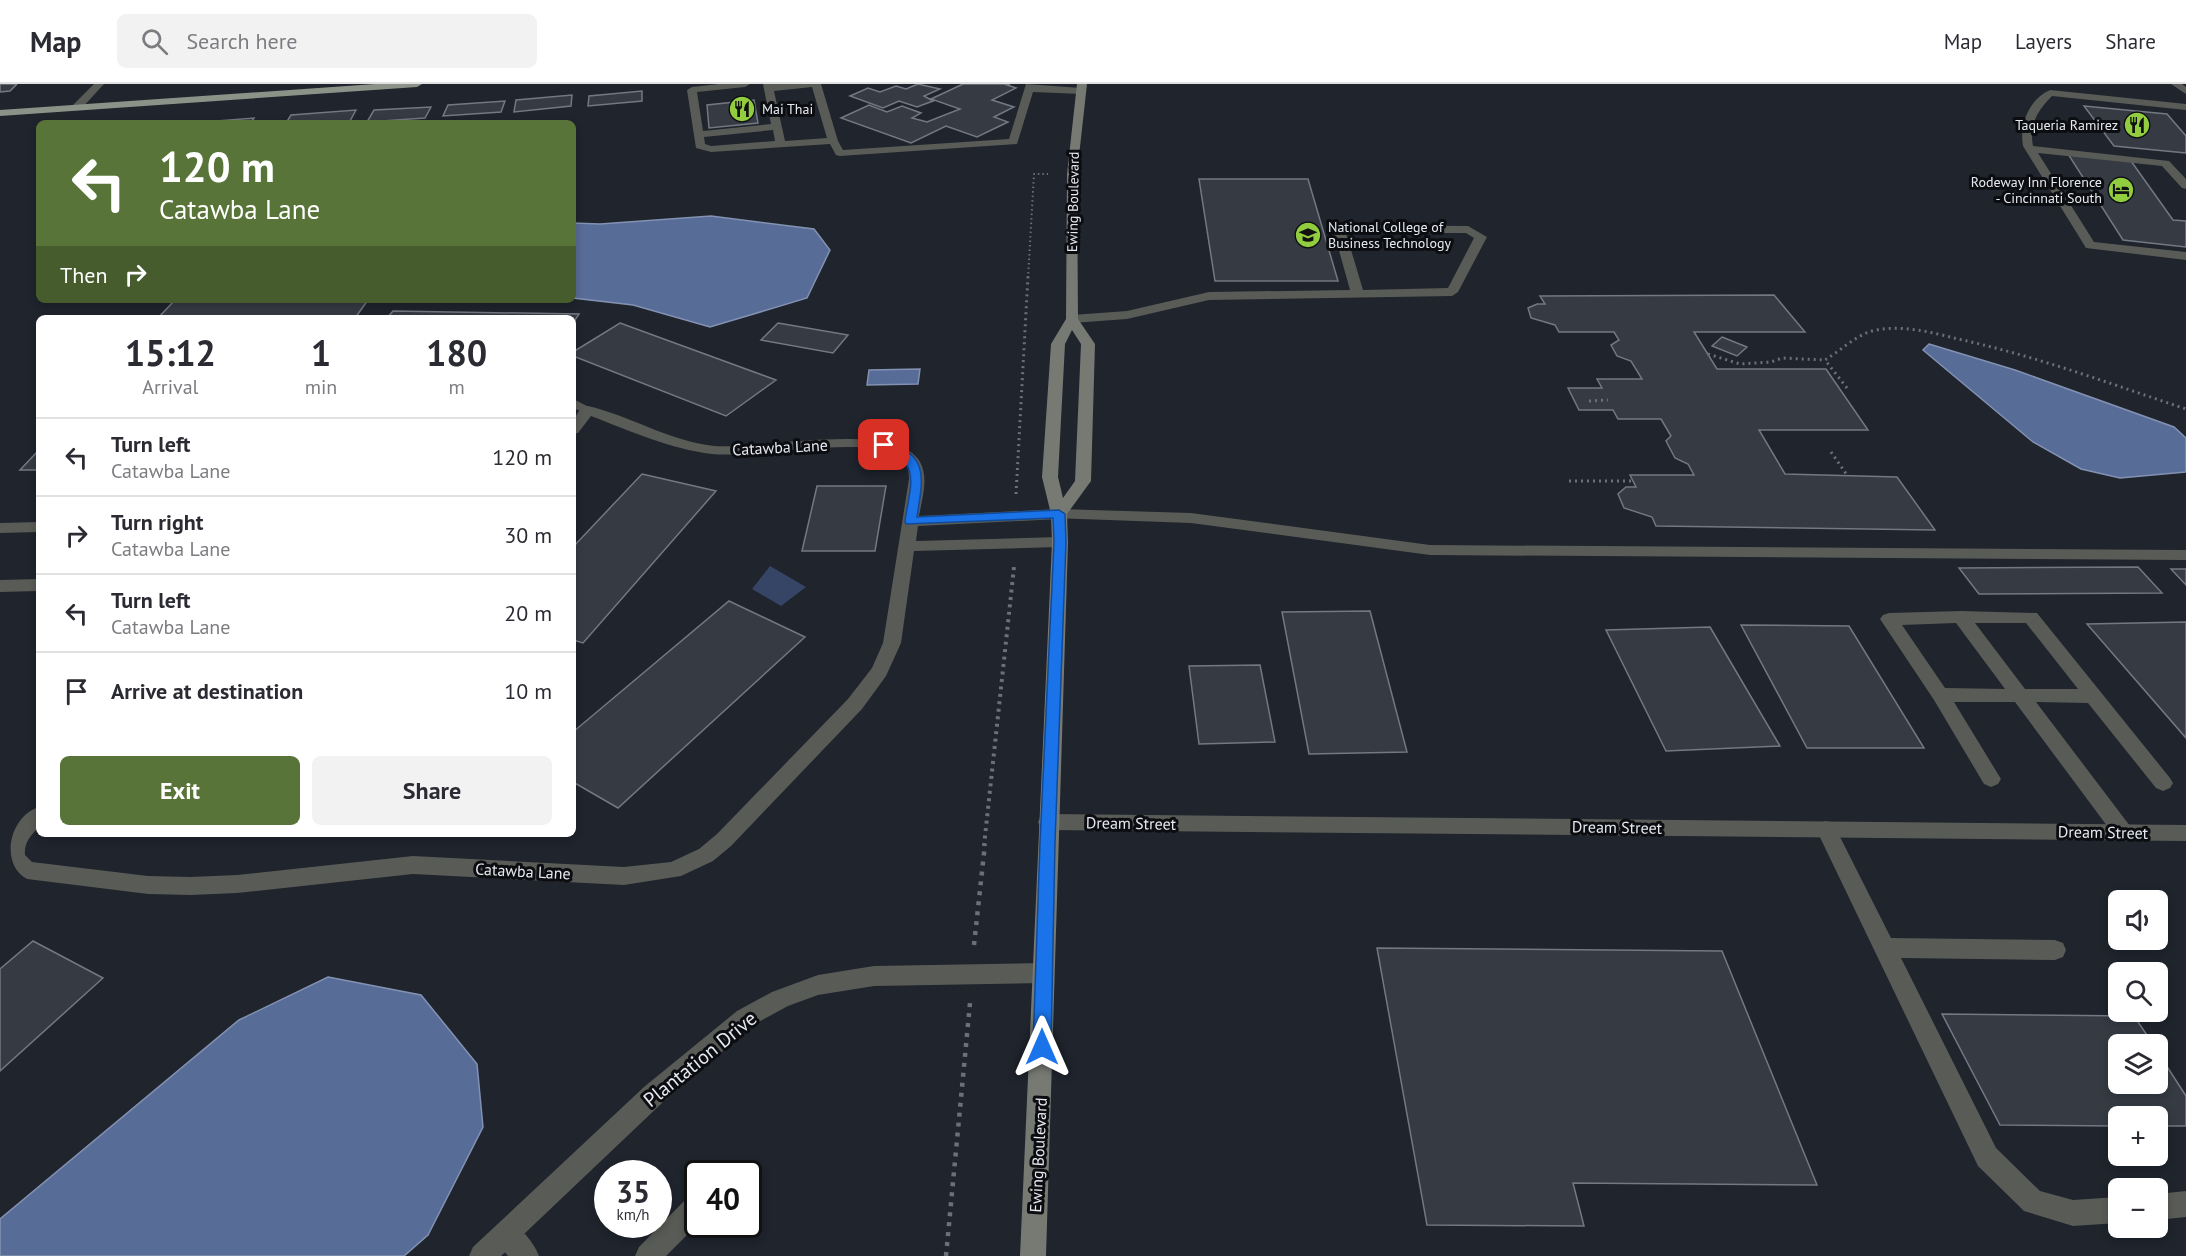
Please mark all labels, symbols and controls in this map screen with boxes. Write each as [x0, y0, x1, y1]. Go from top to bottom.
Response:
search box [117, 14, 537, 68]
text: Map [30, 23, 81, 60]
icon: search [138, 25, 171, 58]
text: Search here [186, 27, 297, 55]
text: Map [1944, 28, 1982, 55]
text: Layers [2015, 28, 2072, 55]
text: Share [2105, 28, 2156, 55]
restaurant icon: Mai Thai [727, 94, 757, 124]
place label: Mai Thai [762, 100, 813, 118]
restaurant icon: Taqueria Ramirez [2122, 110, 2152, 140]
place label: Taqueria Ramirez [2015, 116, 2118, 134]
text: 120 m [159, 139, 275, 194]
icon: left [60, 144, 138, 222]
street label: Ewing Boulevard [1063, 152, 1083, 252]
place label: Rodeway Inn Florence - Cincinnati South [1971, 173, 2102, 207]
hotel icon: Rodeway Inn Florence - Cincinnati South [2106, 175, 2136, 205]
text: Catawba Lane [159, 192, 320, 226]
place label: National College of Business Technology [1328, 218, 1451, 252]
school or university icon: National College of Business Technology [1293, 220, 1323, 250]
icon: right [119, 258, 152, 291]
text: Then [60, 261, 107, 289]
text: 15:12 [125, 329, 216, 376]
text: 1 [311, 329, 331, 376]
text: 180 [426, 329, 487, 376]
text: Arrival [142, 374, 198, 400]
text: min [305, 374, 337, 400]
text: m [449, 374, 465, 400]
pin [858, 419, 909, 470]
icon: arrive [867, 428, 900, 461]
text: Turn left [111, 430, 191, 458]
street label: Catawba Lane [732, 435, 828, 459]
icon: left [60, 441, 93, 474]
text: 120 m [492, 443, 552, 471]
text: Catawba Lane [111, 458, 230, 484]
text: Turn right [111, 508, 203, 536]
icon: right [60, 519, 93, 552]
text: 30 m [504, 521, 552, 549]
text: Catawba Lane [111, 536, 230, 562]
text: Turn left [111, 586, 191, 614]
icon: left [60, 597, 93, 630]
text: 20 m [504, 599, 552, 627]
text: Catawba Lane [111, 614, 230, 640]
icon: arrive [60, 675, 93, 708]
text: Arrive at destination [111, 677, 303, 705]
text: 10 m [504, 677, 552, 705]
button: Exit [60, 756, 300, 825]
button: Share [312, 756, 552, 825]
street label: Dream Street [1086, 812, 1177, 834]
street label: Dream Street [1572, 816, 1663, 838]
street label: Dream Street [2058, 821, 2149, 843]
street label: Catawba Lane [475, 859, 571, 883]
map controls [2108, 890, 2168, 1238]
button: sound [2108, 890, 2168, 950]
button: search [2108, 962, 2168, 1022]
street label: Plantation Drive [638, 1005, 762, 1113]
position arrow [1010, 1015, 1074, 1079]
button: layers [2108, 1034, 2168, 1094]
street label: Ewing Boulevard [1025, 1097, 1051, 1213]
button: + [2108, 1106, 2168, 1166]
speed limit sign: 40 [684, 1160, 762, 1238]
text: 35 [616, 1172, 650, 1211]
button: − [2108, 1178, 2168, 1238]
text: km/h [617, 1205, 649, 1224]

